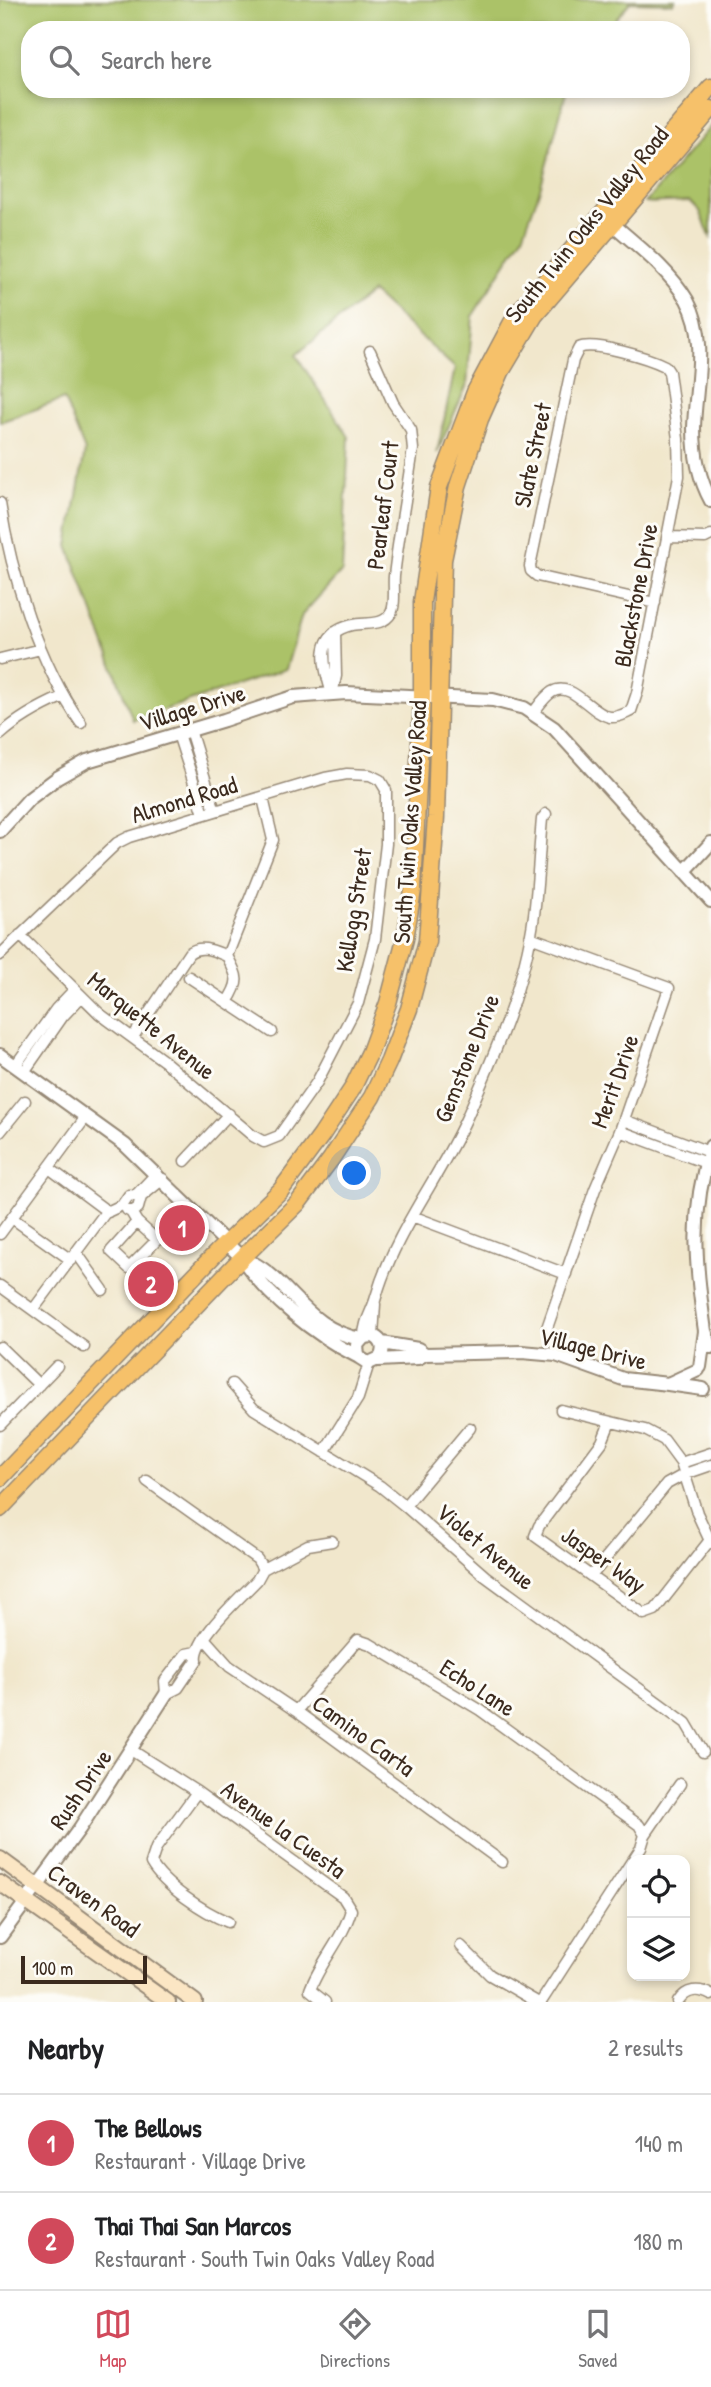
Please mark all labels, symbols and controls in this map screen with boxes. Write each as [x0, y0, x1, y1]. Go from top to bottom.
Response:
search box [21, 21, 690, 98]
icon: search [45, 41, 83, 79]
text: Search here [101, 42, 212, 77]
street label: South Twin Oaks Valley Road [497, 119, 675, 329]
street label: Slate Street [505, 399, 559, 510]
street label: Pearleaf Court [358, 438, 406, 571]
street label: Blackstone Drive [605, 520, 665, 669]
street label: Village Drive [135, 676, 249, 738]
street label: South Twin Oaks Valley Road [385, 699, 433, 945]
street label: Almond Road [127, 768, 241, 830]
street label: Kellogg Street [327, 845, 379, 974]
street label: Marquette Avenue [81, 964, 223, 1087]
street label: Gemstone Drive [426, 989, 506, 1127]
street label: Merit Drive [582, 1029, 646, 1132]
your location [337, 1156, 371, 1190]
pin: 1 [159, 1202, 205, 1254]
pin: 2 [128, 1258, 174, 1310]
street label: Village Drive [536, 1319, 650, 1377]
street label: Violet Avenue [430, 1495, 542, 1597]
street label: Jasper Way [555, 1518, 653, 1600]
street label: Echo Lane [434, 1651, 522, 1724]
street label: Camino Carta [306, 1687, 422, 1783]
street label: Rush Drive [41, 1742, 119, 1835]
street label: Avenue la Cuesta [215, 1773, 353, 1885]
map controls [627, 1855, 690, 1981]
button: locate [627, 1855, 690, 1918]
street label: Craven Road [41, 1856, 147, 1944]
button: layers [627, 1918, 690, 1981]
scale bar [21, 1953, 147, 1985]
text: 100 m [32, 1955, 73, 1981]
text: Nearby [28, 2028, 104, 2068]
text: 2 results [608, 2032, 683, 2063]
text: The Bellows [95, 2110, 202, 2145]
text: 1 [47, 2128, 55, 2159]
text: 140 m [635, 2128, 683, 2159]
text: Restaurant · Village Drive [95, 2145, 306, 2176]
text: Thai Thai San Marcos [95, 2208, 291, 2243]
text: 2 [46, 2226, 56, 2257]
text: 180 m [633, 2226, 683, 2257]
text: Restaurant · South Twin Oaks Valley Road [95, 2243, 434, 2274]
tab: Map [94, 2305, 132, 2373]
tab: Directions [320, 2305, 390, 2373]
tab: Saved [578, 2305, 617, 2373]

